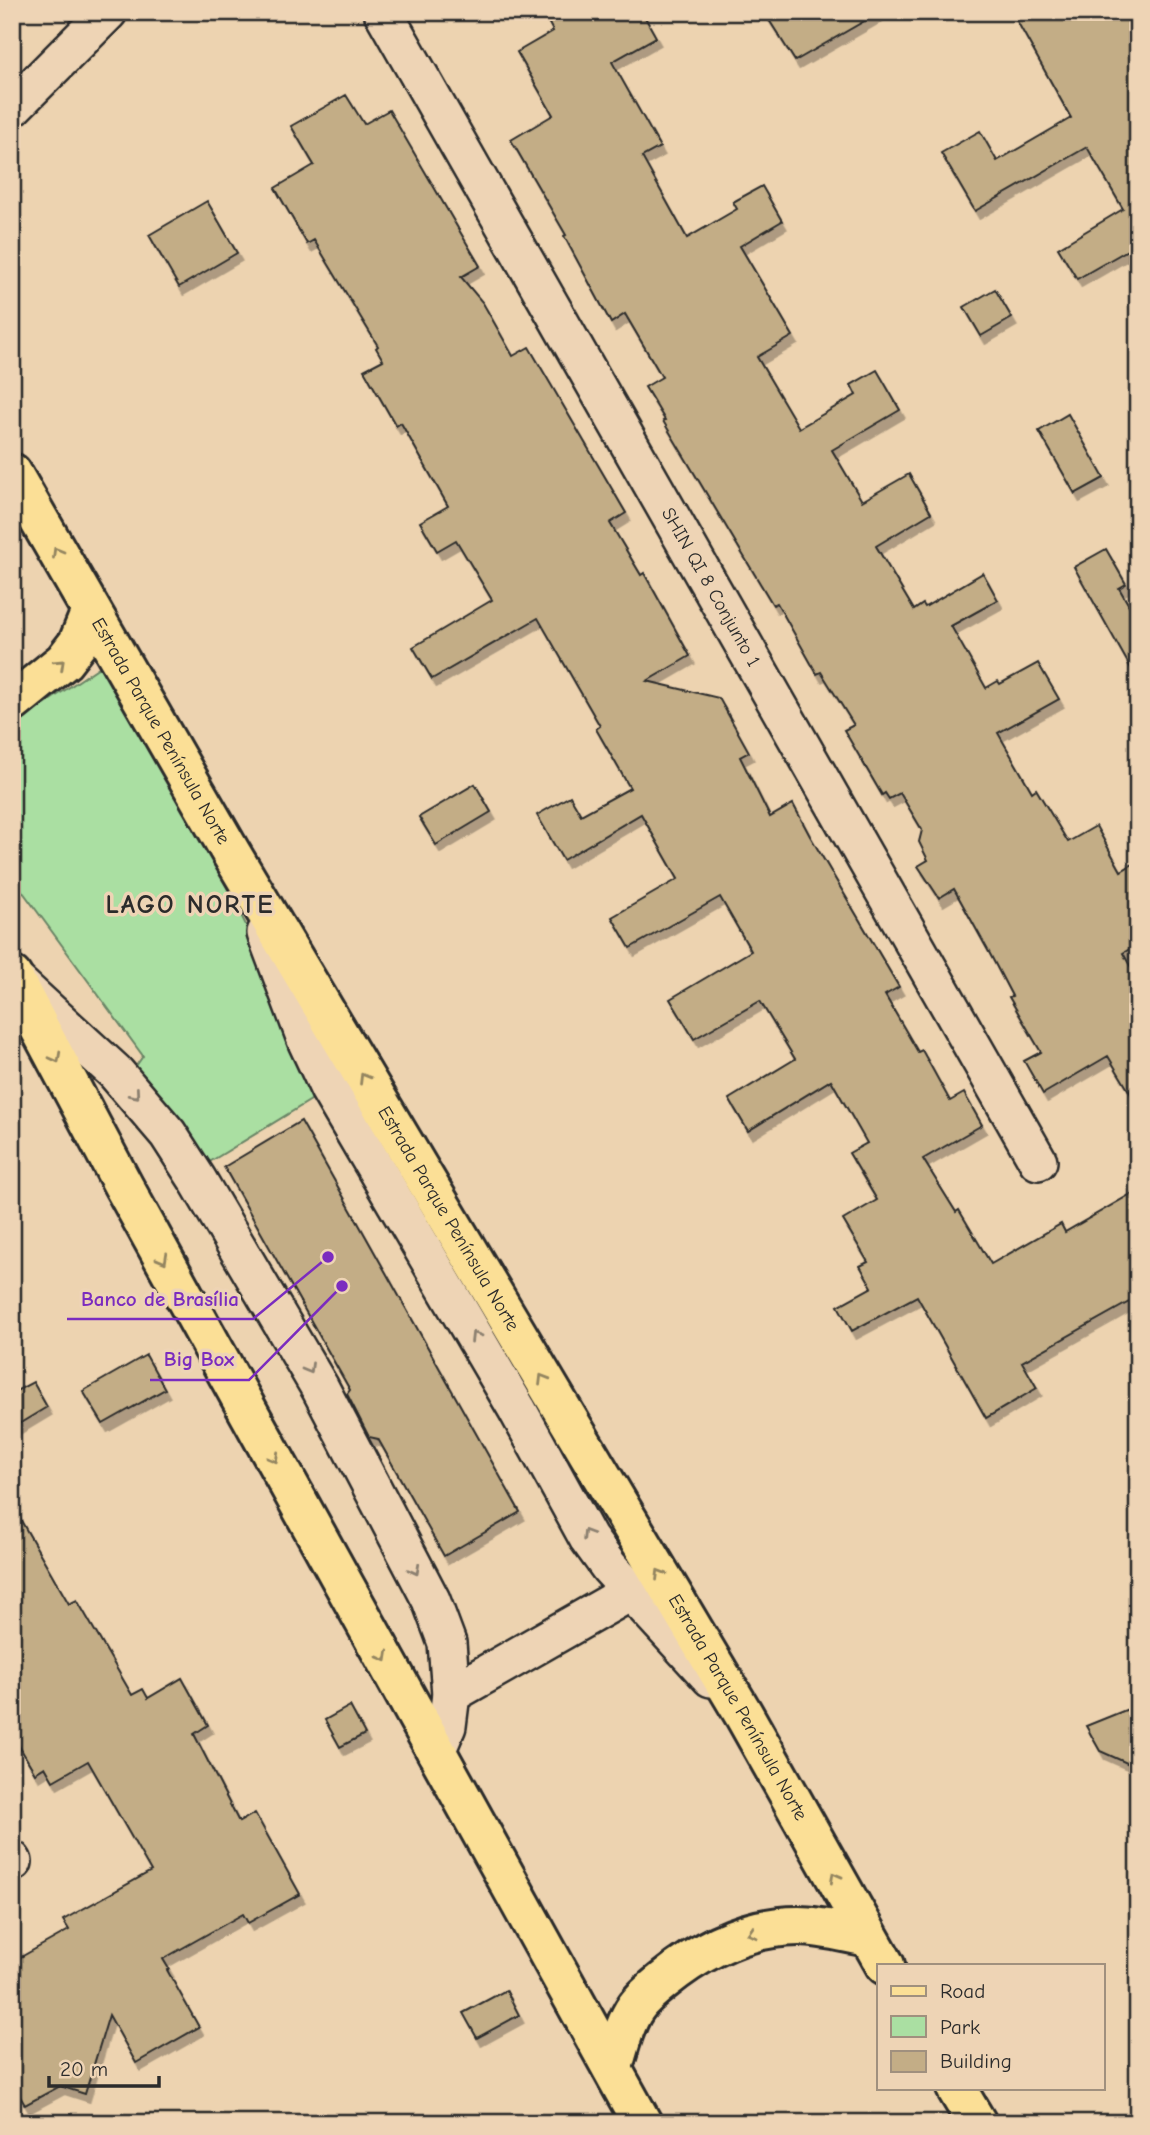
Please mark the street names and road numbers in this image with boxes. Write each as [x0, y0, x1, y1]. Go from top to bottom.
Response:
street label: SHIN QI 8 Conjunto 1 [657, 504, 765, 670]
street label: Estrada Parque Península Norte [87, 614, 235, 848]
street label: Estrada Parque Península Norte [373, 1102, 524, 1335]
street label: Estrada Parque Península Norte [664, 1590, 812, 1824]

